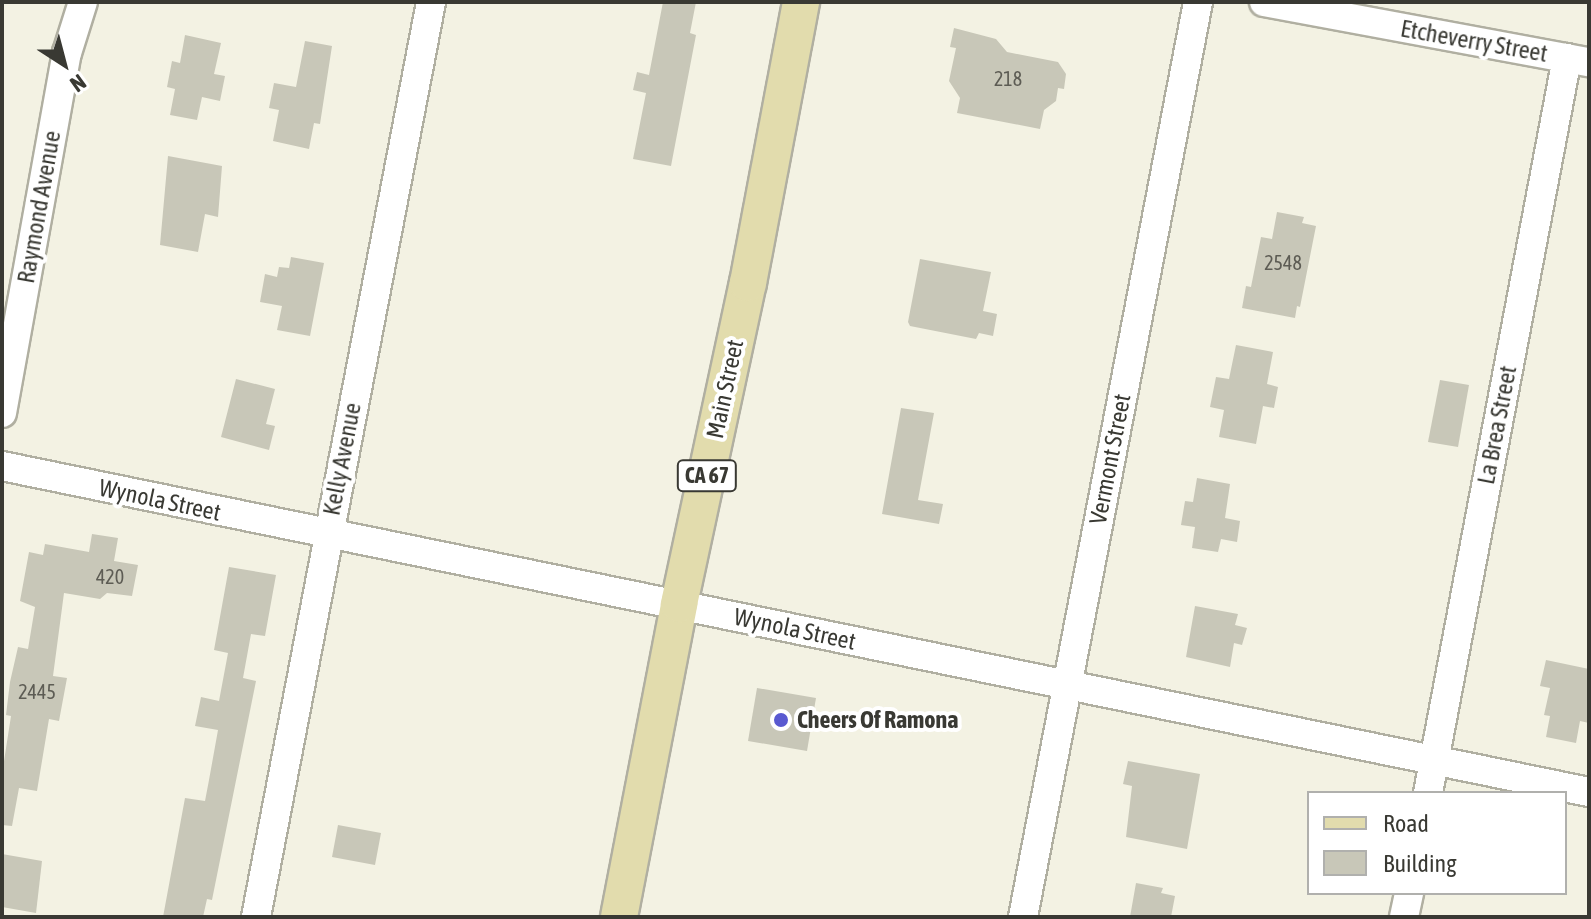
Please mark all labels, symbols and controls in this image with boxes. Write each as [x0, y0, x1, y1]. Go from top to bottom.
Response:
street label: Etcheverry Street [1398, 14, 1550, 68]
north arrow [24, 24, 104, 104]
house number: 218 [994, 66, 1022, 90]
text: N [65, 69, 91, 98]
street label: Raymond Avenue [11, 128, 67, 286]
house number: 2548 [1264, 250, 1302, 274]
street label: Main Street [700, 337, 750, 441]
street label: La Brea Street [1471, 363, 1523, 487]
street label: Vermont Street [1083, 391, 1137, 527]
street label: Kelly Avenue [317, 400, 367, 518]
road number: CA 67 [675, 458, 739, 494]
street label: Wynola Street [97, 473, 223, 527]
house number: 420 [96, 564, 124, 588]
street label: Wynola Street [732, 602, 858, 656]
house number: 2445 [18, 679, 56, 703]
place label: Cheers Of Ramona [797, 706, 958, 734]
marker: Cheers Of Ramona [772, 711, 790, 729]
legend [1307, 791, 1567, 895]
text: Road [1383, 810, 1429, 837]
text: Building [1383, 850, 1456, 877]

